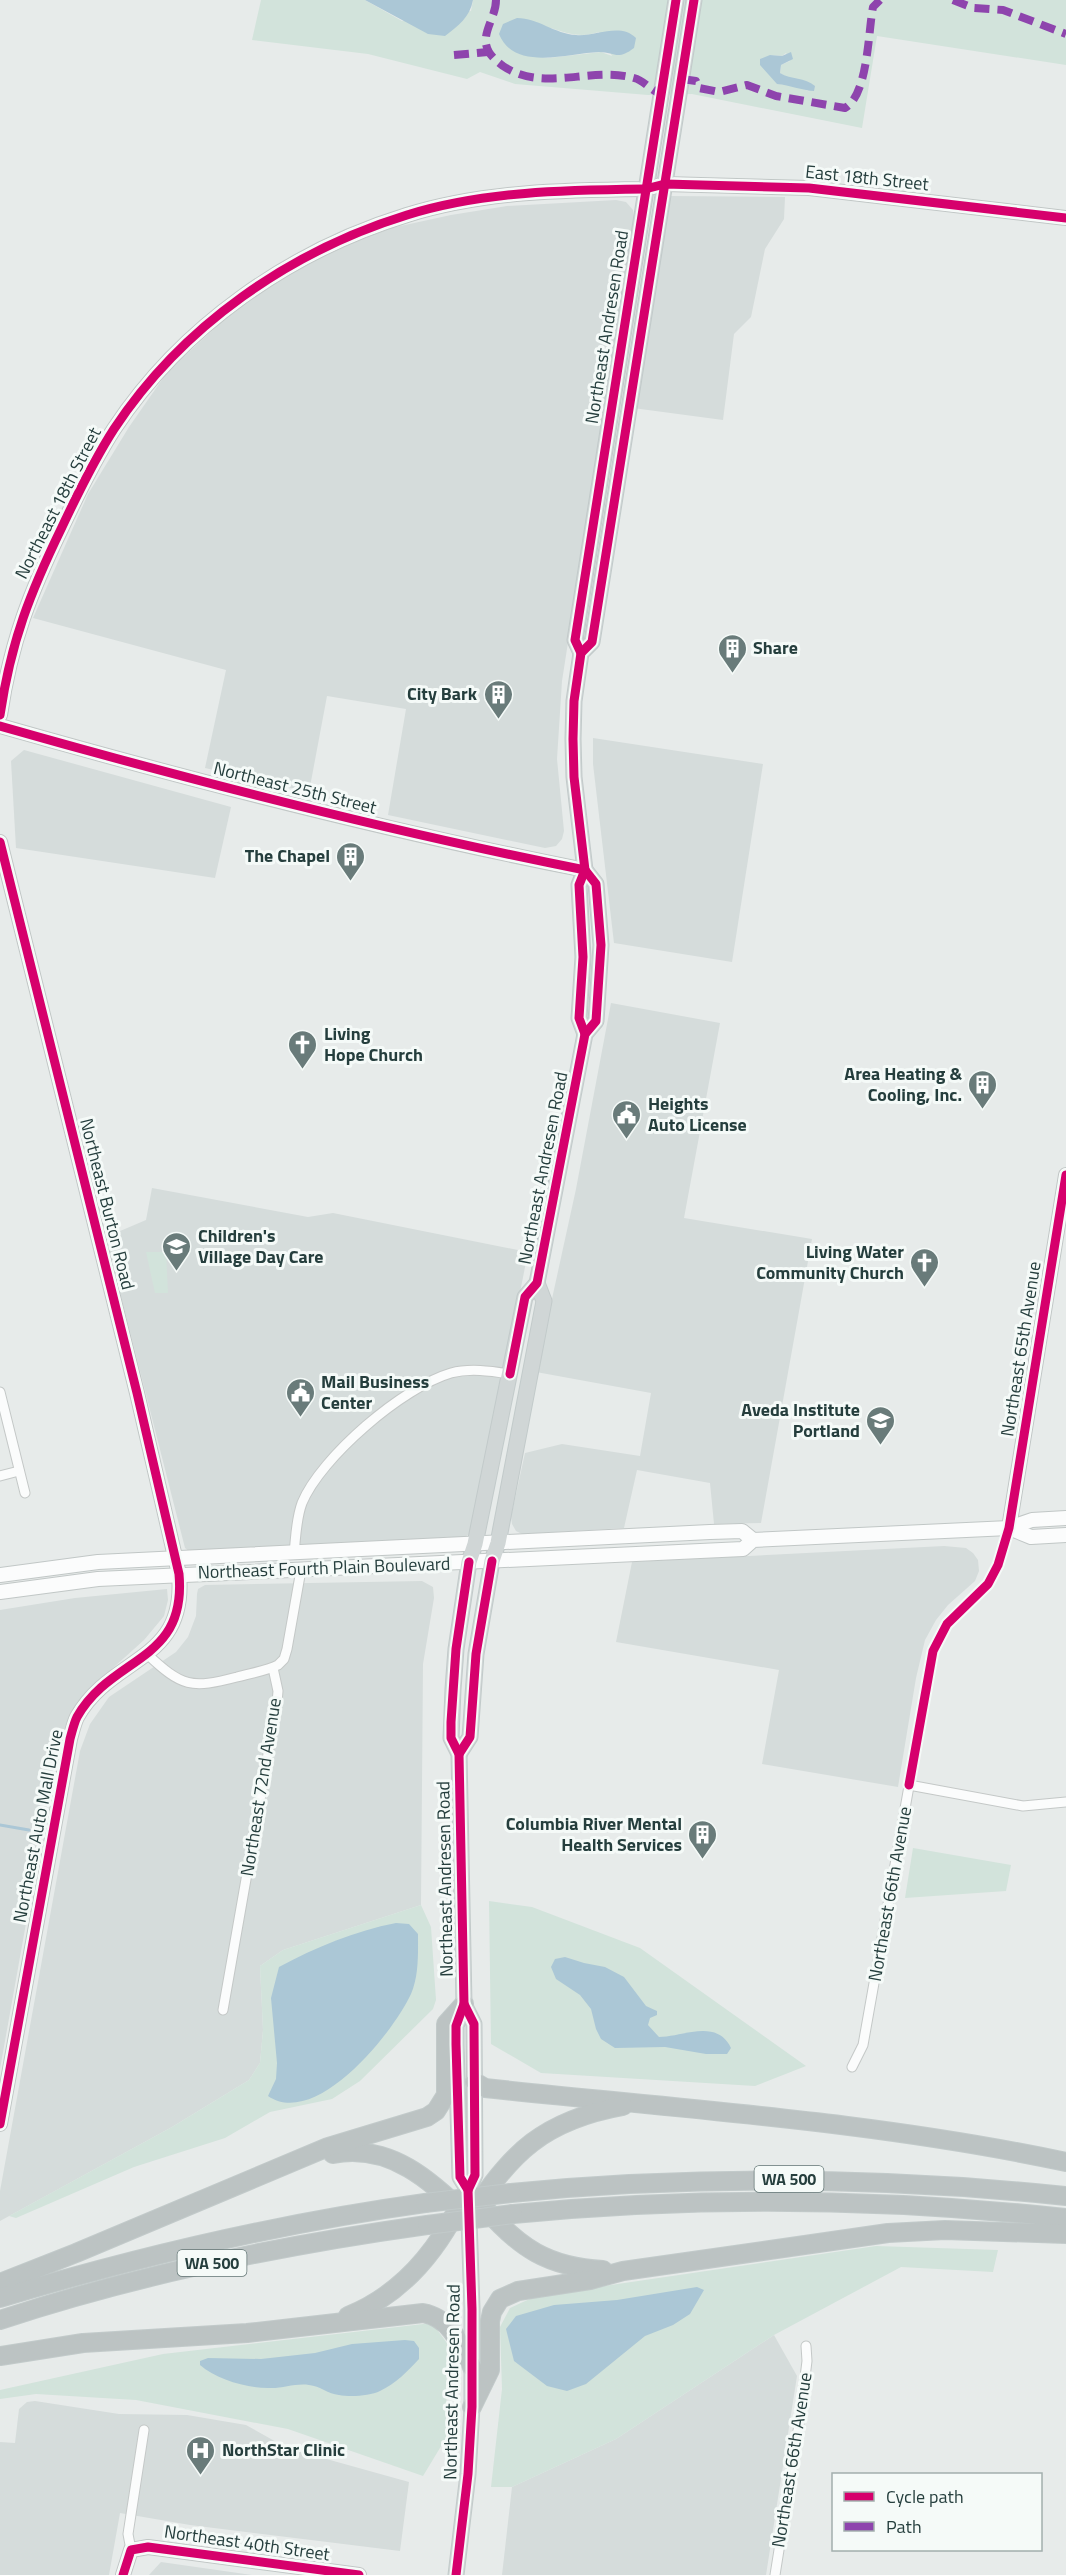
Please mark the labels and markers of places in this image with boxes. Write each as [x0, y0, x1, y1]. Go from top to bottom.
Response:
building icon: Share [716, 632, 748, 674]
place label: Share [753, 634, 798, 661]
building icon: City Bark [482, 678, 514, 720]
place label: City Bark [407, 680, 478, 707]
building icon: The Chapel [335, 840, 367, 882]
place label: The Chapel [245, 842, 330, 869]
place label: Living Hope Church [324, 1020, 423, 1068]
church icon: Living Hope Church [287, 1028, 319, 1070]
place label: Area Heating & Cooling, Inc. [844, 1060, 962, 1108]
building icon: Area Heating & Cooling, Inc. [967, 1068, 999, 1110]
place label: Heights Auto License [648, 1090, 747, 1138]
public building icon: Heights Auto License [611, 1098, 643, 1140]
place label: Children's Village Day Care [198, 1222, 324, 1270]
school or university icon: Children's Village Day Care [161, 1230, 193, 1272]
place label: Living Water Community Church [756, 1238, 904, 1286]
church icon: Living Water Community Church [909, 1246, 941, 1288]
place label: Mail Business Center [321, 1368, 429, 1416]
public building icon: Mail Business Center [284, 1376, 316, 1418]
place label: Aveda Institute Portland [741, 1396, 860, 1444]
school or university icon: Aveda Institute Portland [865, 1404, 897, 1446]
place label: Columbia River Mental Health Services [506, 1810, 682, 1858]
building icon: Columbia River Mental Health Services [687, 1818, 719, 1860]
hospital icon: NorthStar Clinic [185, 2434, 217, 2476]
place label: NorthStar Clinic [222, 2436, 345, 2463]

